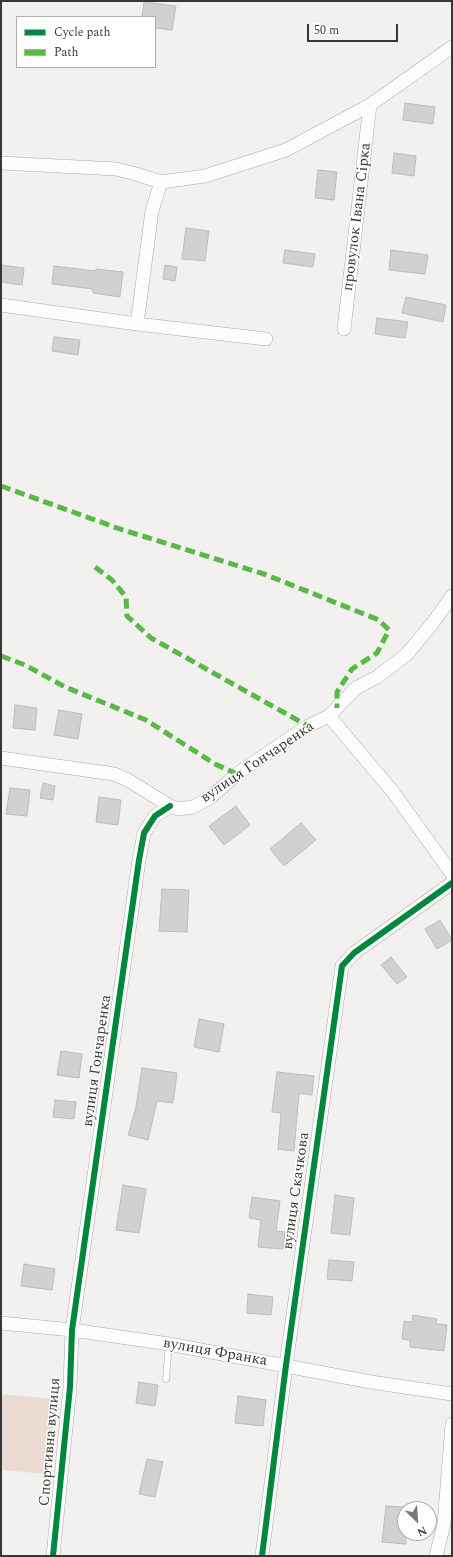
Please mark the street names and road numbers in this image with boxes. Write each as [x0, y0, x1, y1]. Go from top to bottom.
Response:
street label: провулок Івана Сірка [340, 142, 376, 292]
street label: вулиця Гончаренка [198, 718, 318, 808]
street label: вулиця Гончаренка [80, 994, 116, 1128]
street label: вулиця Скачкова [280, 1131, 314, 1251]
street label: вулиця Франка [162, 1335, 268, 1371]
street label: Спортивна вулиця [36, 1377, 66, 1507]

